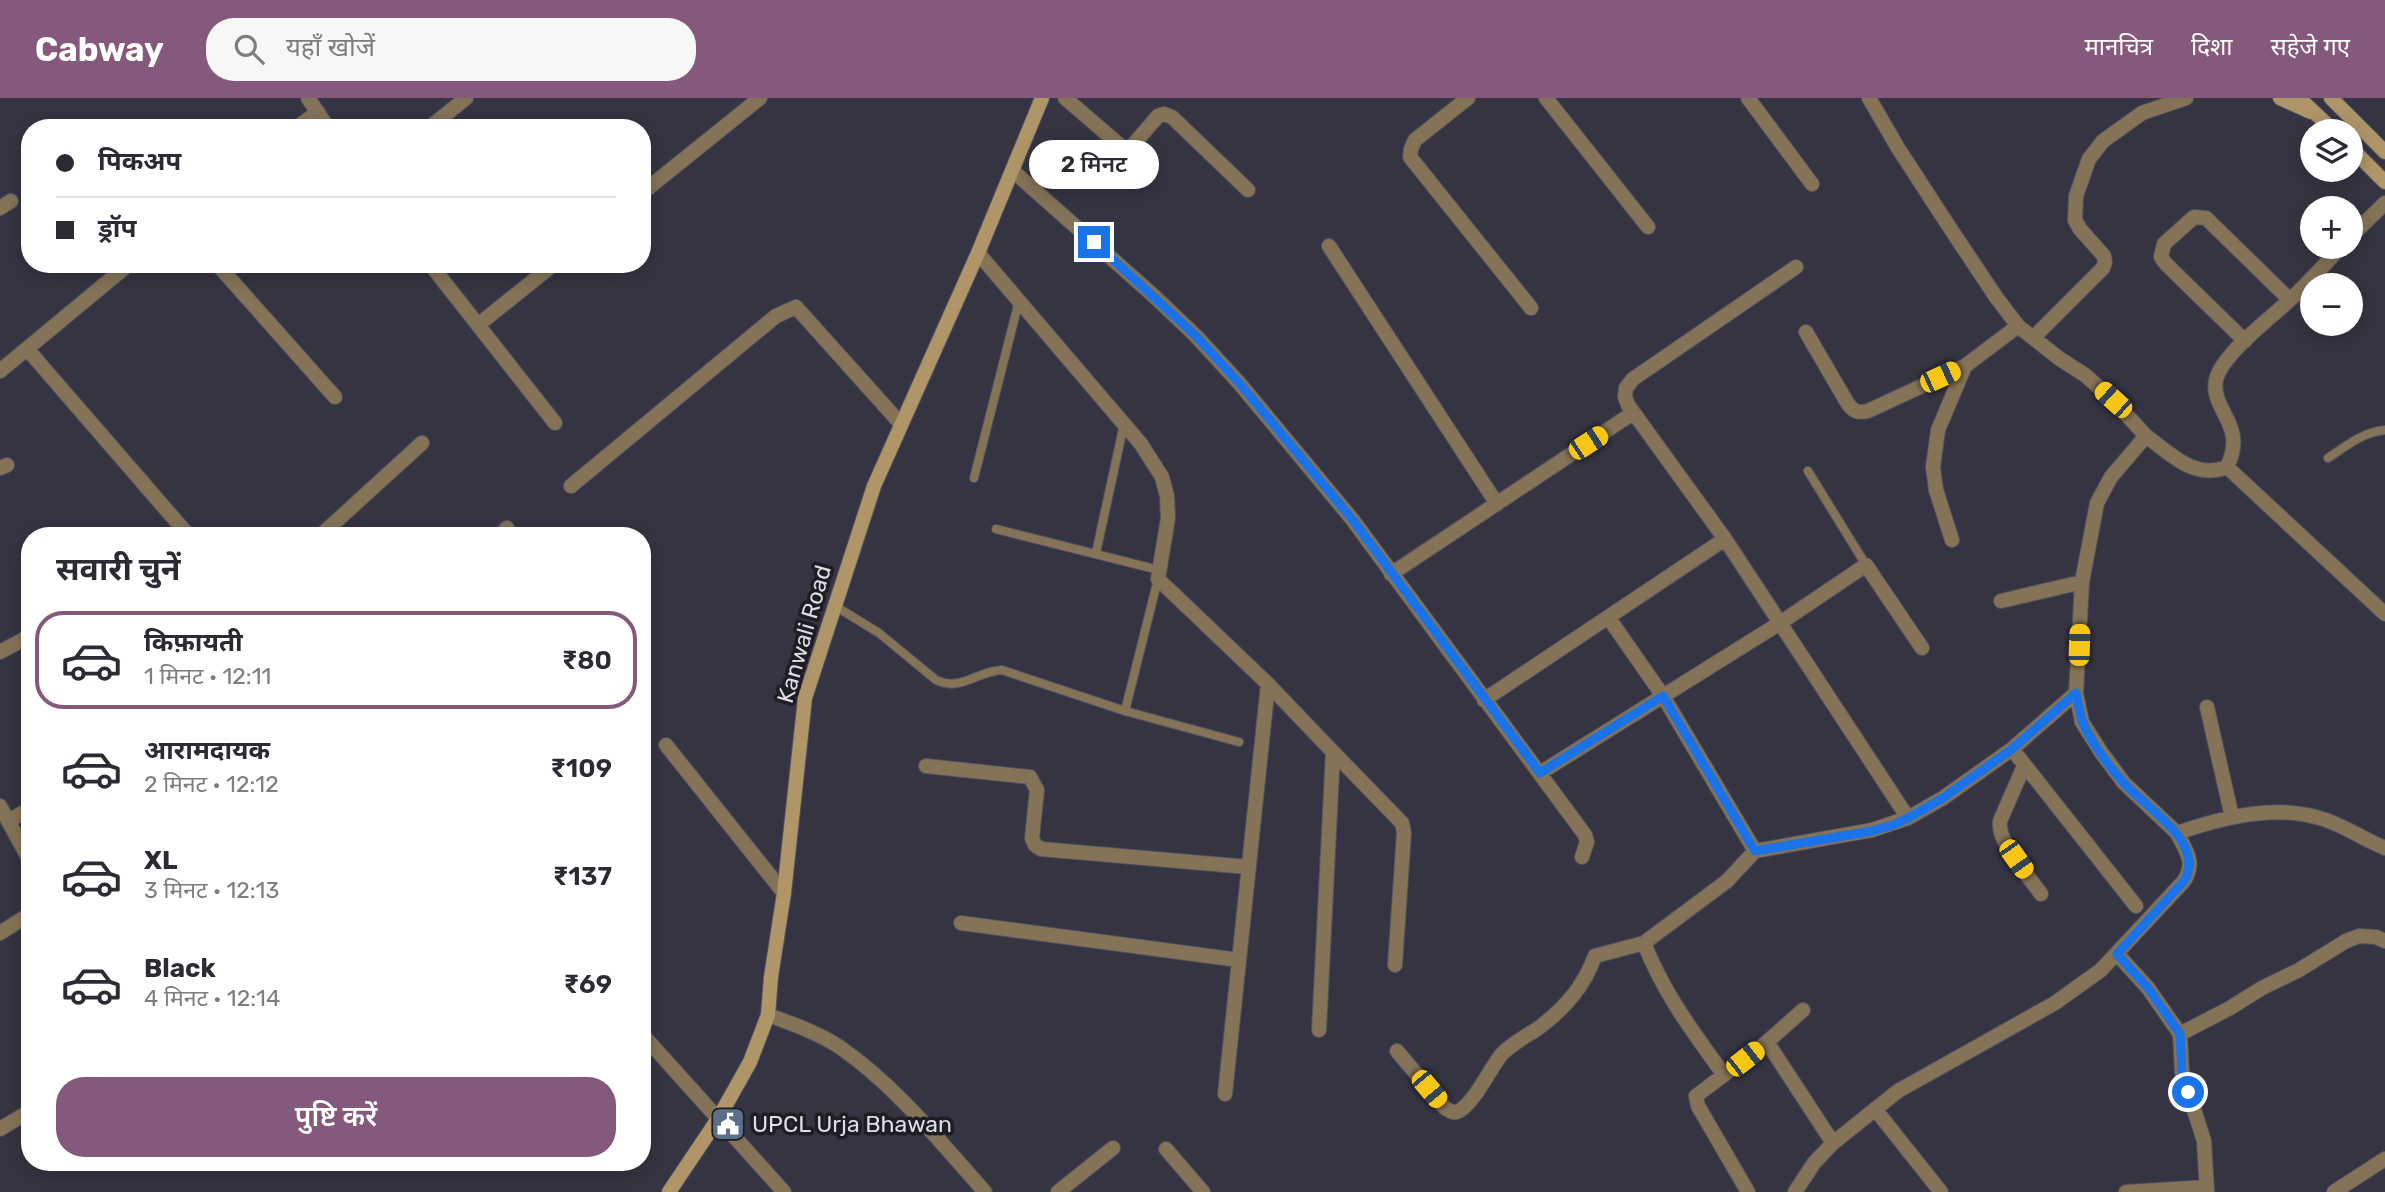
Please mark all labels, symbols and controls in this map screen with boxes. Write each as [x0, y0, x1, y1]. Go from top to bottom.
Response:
search box [206, 18, 696, 81]
text: Cabway [35, 30, 164, 69]
icon: search [230, 30, 268, 68]
text: यहाँ खोजें [286, 32, 375, 63]
text: मानचित्र [2084, 33, 2153, 61]
text: दिशा [2191, 33, 2233, 61]
text: सहेजे गए [2271, 33, 2350, 61]
map controls [2300, 119, 2363, 336]
button: layers [2300, 119, 2363, 182]
callout: 2 मिनट [1029, 141, 1159, 190]
text: पिकअप [98, 146, 181, 177]
text: 2 मिनट [1061, 150, 1127, 178]
button: + [2300, 196, 2363, 259]
text: ड्रॉप [98, 213, 136, 244]
route end [1078, 226, 1110, 258]
button: − [2300, 273, 2363, 336]
car [1917, 359, 1964, 395]
car [2091, 378, 2136, 422]
car [1565, 423, 1612, 463]
text: सवारी चुनें [56, 550, 181, 588]
street label: Kanwali Road [771, 562, 837, 706]
car [2068, 624, 2091, 666]
text: किफ़ायती [144, 627, 243, 658]
icon: car [60, 629, 123, 692]
text: ₹80 [562, 645, 612, 676]
text: 1 मिनट · 12:11 [144, 662, 271, 690]
text: आरामदायक [144, 735, 270, 766]
icon: car [60, 737, 123, 800]
text: ₹109 [550, 753, 612, 784]
text: 2 मिनट · 12:12 [144, 770, 279, 798]
car [1996, 836, 2037, 882]
icon: car [60, 845, 123, 908]
text: XL [144, 845, 177, 876]
text: ₹137 [553, 861, 612, 892]
text: 3 मिनट · 12:13 [144, 876, 279, 904]
icon: car [60, 953, 123, 1016]
text: Black [144, 953, 216, 984]
text: ₹69 [564, 969, 612, 1000]
text: 4 मिनट · 12:14 [144, 984, 280, 1012]
car [1722, 1038, 1769, 1080]
car [1408, 1066, 1451, 1112]
route start [2172, 1076, 2204, 1108]
button: पुष्टि करें [56, 1077, 616, 1157]
public building icon: UPCL Urja Bhawan [709, 1105, 747, 1143]
place label: UPCL Urja Bhawan [752, 1110, 952, 1138]

